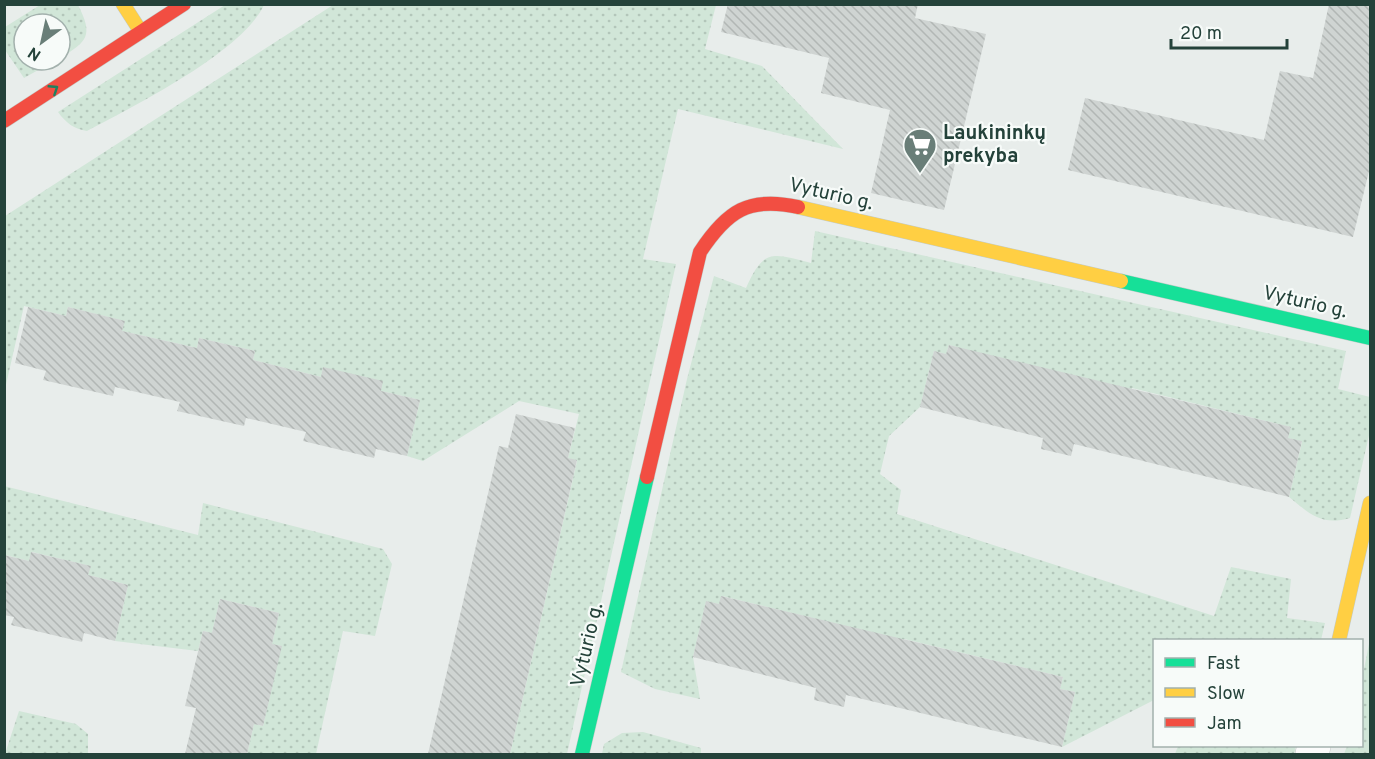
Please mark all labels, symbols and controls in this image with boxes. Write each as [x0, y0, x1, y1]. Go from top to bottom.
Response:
north arrow [12, 12, 72, 72]
scale bar [1171, 12, 1286, 50]
text: 20 m [1180, 23, 1222, 46]
text: N [25, 41, 45, 64]
one-way arrow [47, 85, 58, 96]
place label: Laukininkų prekyba [943, 121, 1046, 170]
supermarket icon: Laukininkų prekyba [902, 127, 938, 174]
street label: Vyturio g. [786, 173, 876, 217]
street label: Vyturio g. [1260, 281, 1350, 325]
street label: Vyturio g. [566, 600, 610, 690]
legend [1153, 639, 1363, 747]
text: Fast [1207, 653, 1240, 676]
text: Slow [1207, 683, 1245, 706]
text: Jam [1207, 713, 1242, 736]

